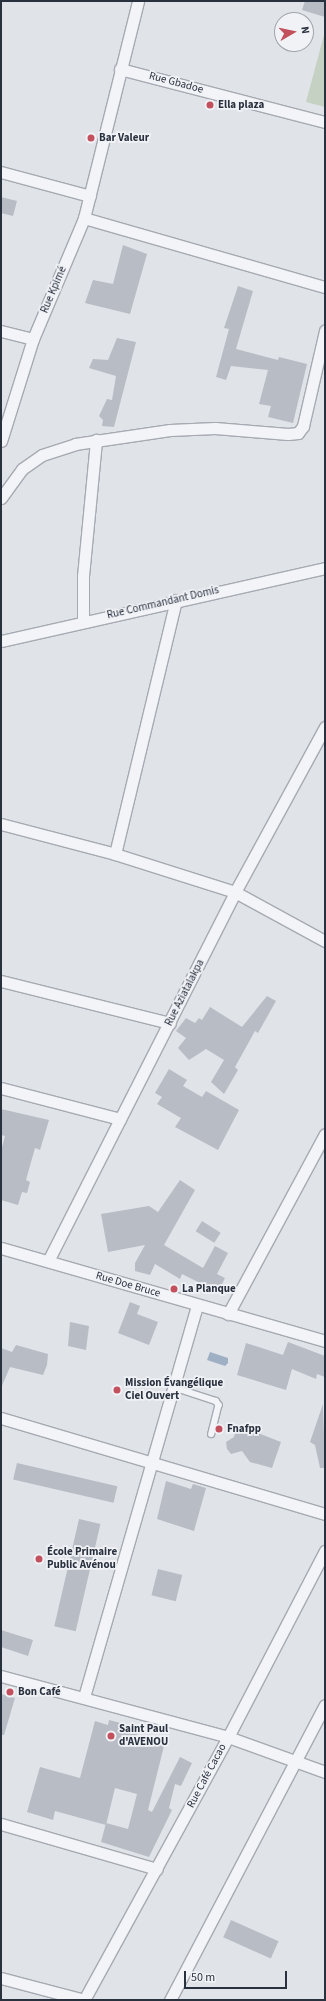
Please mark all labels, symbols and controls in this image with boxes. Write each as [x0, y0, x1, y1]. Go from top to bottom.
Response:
north arrow [274, 12, 314, 52]
text: N [297, 25, 313, 35]
street label: Rue Gbadoe [147, 69, 205, 97]
place label: Ella plaza [218, 98, 264, 112]
marker: Ella plaza [205, 100, 215, 110]
place label: Bar Valeur [99, 131, 149, 145]
marker: Bar Valeur [86, 133, 96, 143]
street label: Rue Kpimé [38, 265, 70, 315]
street label: Rue Commandant Domis [106, 584, 220, 622]
street label: Rue Aziatalakpa [163, 957, 207, 1029]
street label: Rue Doe Bruce [94, 1269, 162, 1301]
place label: La Planque [182, 1282, 236, 1296]
marker: La Planque [169, 1284, 179, 1294]
place label: Mission Évangélique Ciel Ouvert [125, 1377, 223, 1403]
marker: Mission Évangélique Ciel Ouvert [112, 1385, 122, 1395]
place label: Fnafpp [227, 1422, 261, 1436]
marker: Fnafpp [214, 1424, 224, 1434]
place label: École Primaire Public Avénou [47, 1546, 117, 1572]
marker: École Primaire Public Avénou [34, 1554, 44, 1564]
place label: Bon Café [18, 1685, 61, 1699]
marker: Bon Café [5, 1687, 15, 1697]
place label: Saint Paul d'AVENOU [119, 1723, 168, 1749]
marker: Saint Paul d'AVENOU [106, 1731, 116, 1741]
street label: Rue Café Cacao [185, 1742, 229, 1810]
scale bar [186, 1963, 289, 1989]
text: 50 m [191, 1969, 215, 1986]

